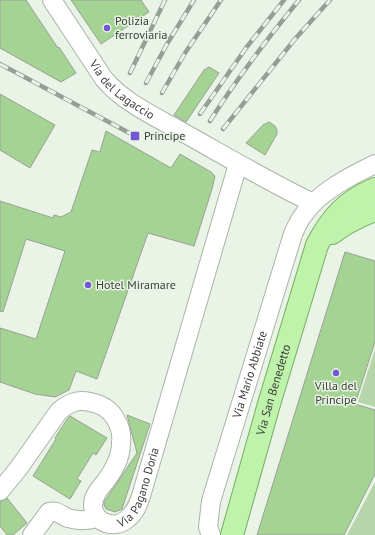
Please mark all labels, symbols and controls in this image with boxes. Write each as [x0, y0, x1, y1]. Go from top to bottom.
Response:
place label: Polizia ferroviaria [115, 13, 167, 42]
marker: Polizia ferroviaria [102, 23, 112, 33]
street label: Via del Lagaccio [86, 56, 157, 122]
place label: Principe [144, 128, 185, 143]
marker: Principe [129, 130, 141, 142]
place label: Hotel Miramare [96, 277, 176, 292]
marker: Hotel Miramare [83, 280, 93, 290]
street label: Via Mario Abbiate [229, 329, 270, 421]
street label: Via San Benedetto [252, 342, 294, 438]
marker: Villa del Principe [331, 368, 341, 378]
place label: Villa del Principe [314, 378, 358, 407]
street label: Via Pagano Doria [114, 446, 162, 531]

